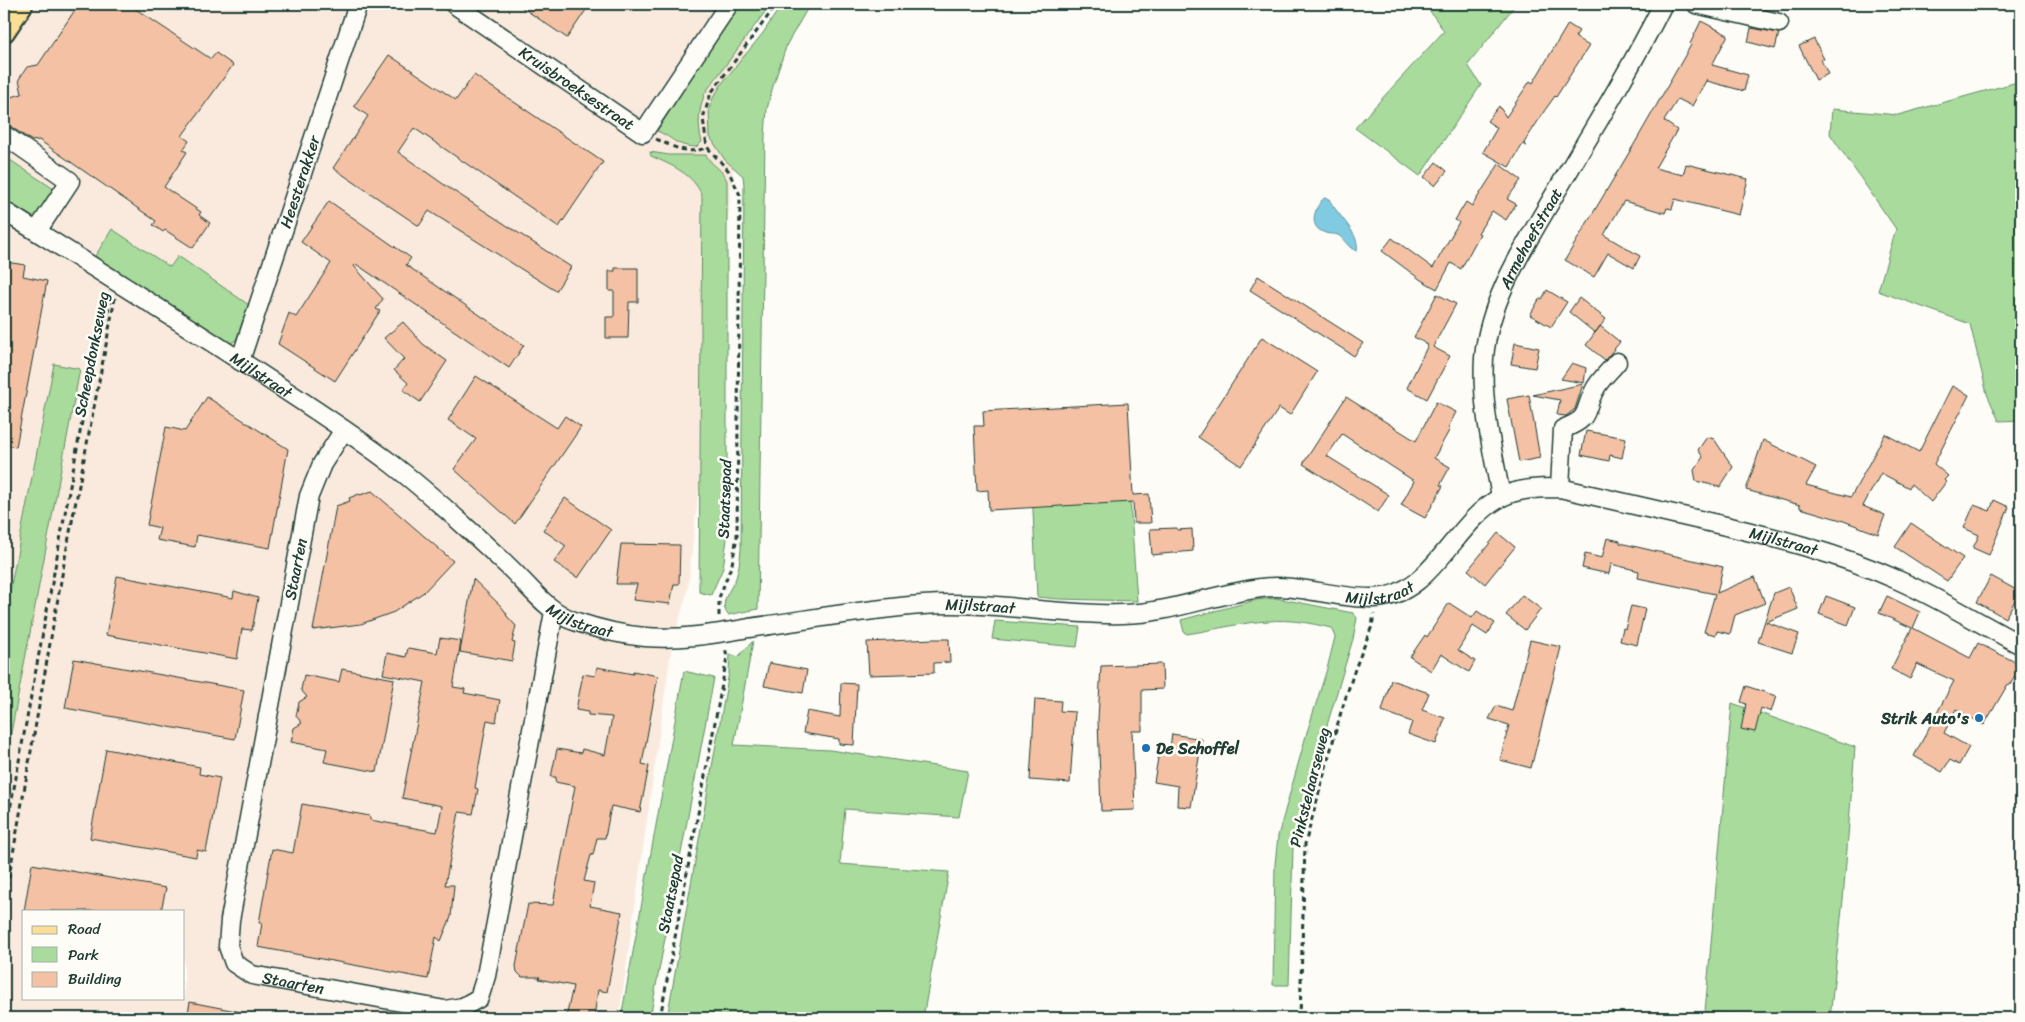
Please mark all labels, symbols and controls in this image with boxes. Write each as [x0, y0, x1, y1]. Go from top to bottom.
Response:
street label: Kruisbroeksestraat [513, 38, 641, 139]
street label: Heesterakker [271, 130, 329, 232]
street label: Armehoefstraat [1490, 182, 1571, 295]
street label: Scheepdonkseweg [65, 289, 118, 420]
street label: Mijlstraat [224, 344, 299, 407]
street label: Staatsepad [709, 457, 740, 539]
street label: Mijlstraat [1746, 518, 1822, 565]
street label: Staarten [275, 535, 316, 603]
street label: Mijlstraat [1344, 573, 1421, 613]
street label: Mijlstraat [945, 590, 1017, 623]
street label: Mijlstraat [540, 595, 617, 647]
place label: Strik Auto's [1880, 704, 1970, 733]
marker: Strik Auto's [1973, 712, 1985, 724]
street label: Pinkstelaarseweg [1281, 724, 1338, 850]
place label: De Schoffel [1156, 734, 1240, 763]
marker: De Schoffel [1140, 742, 1152, 754]
street label: Staatsepad [649, 851, 693, 936]
legend [22, 910, 185, 1000]
text: Road [68, 916, 101, 942]
text: Park [68, 942, 99, 968]
street label: Staarten [260, 963, 327, 1003]
text: Building [68, 966, 122, 992]

